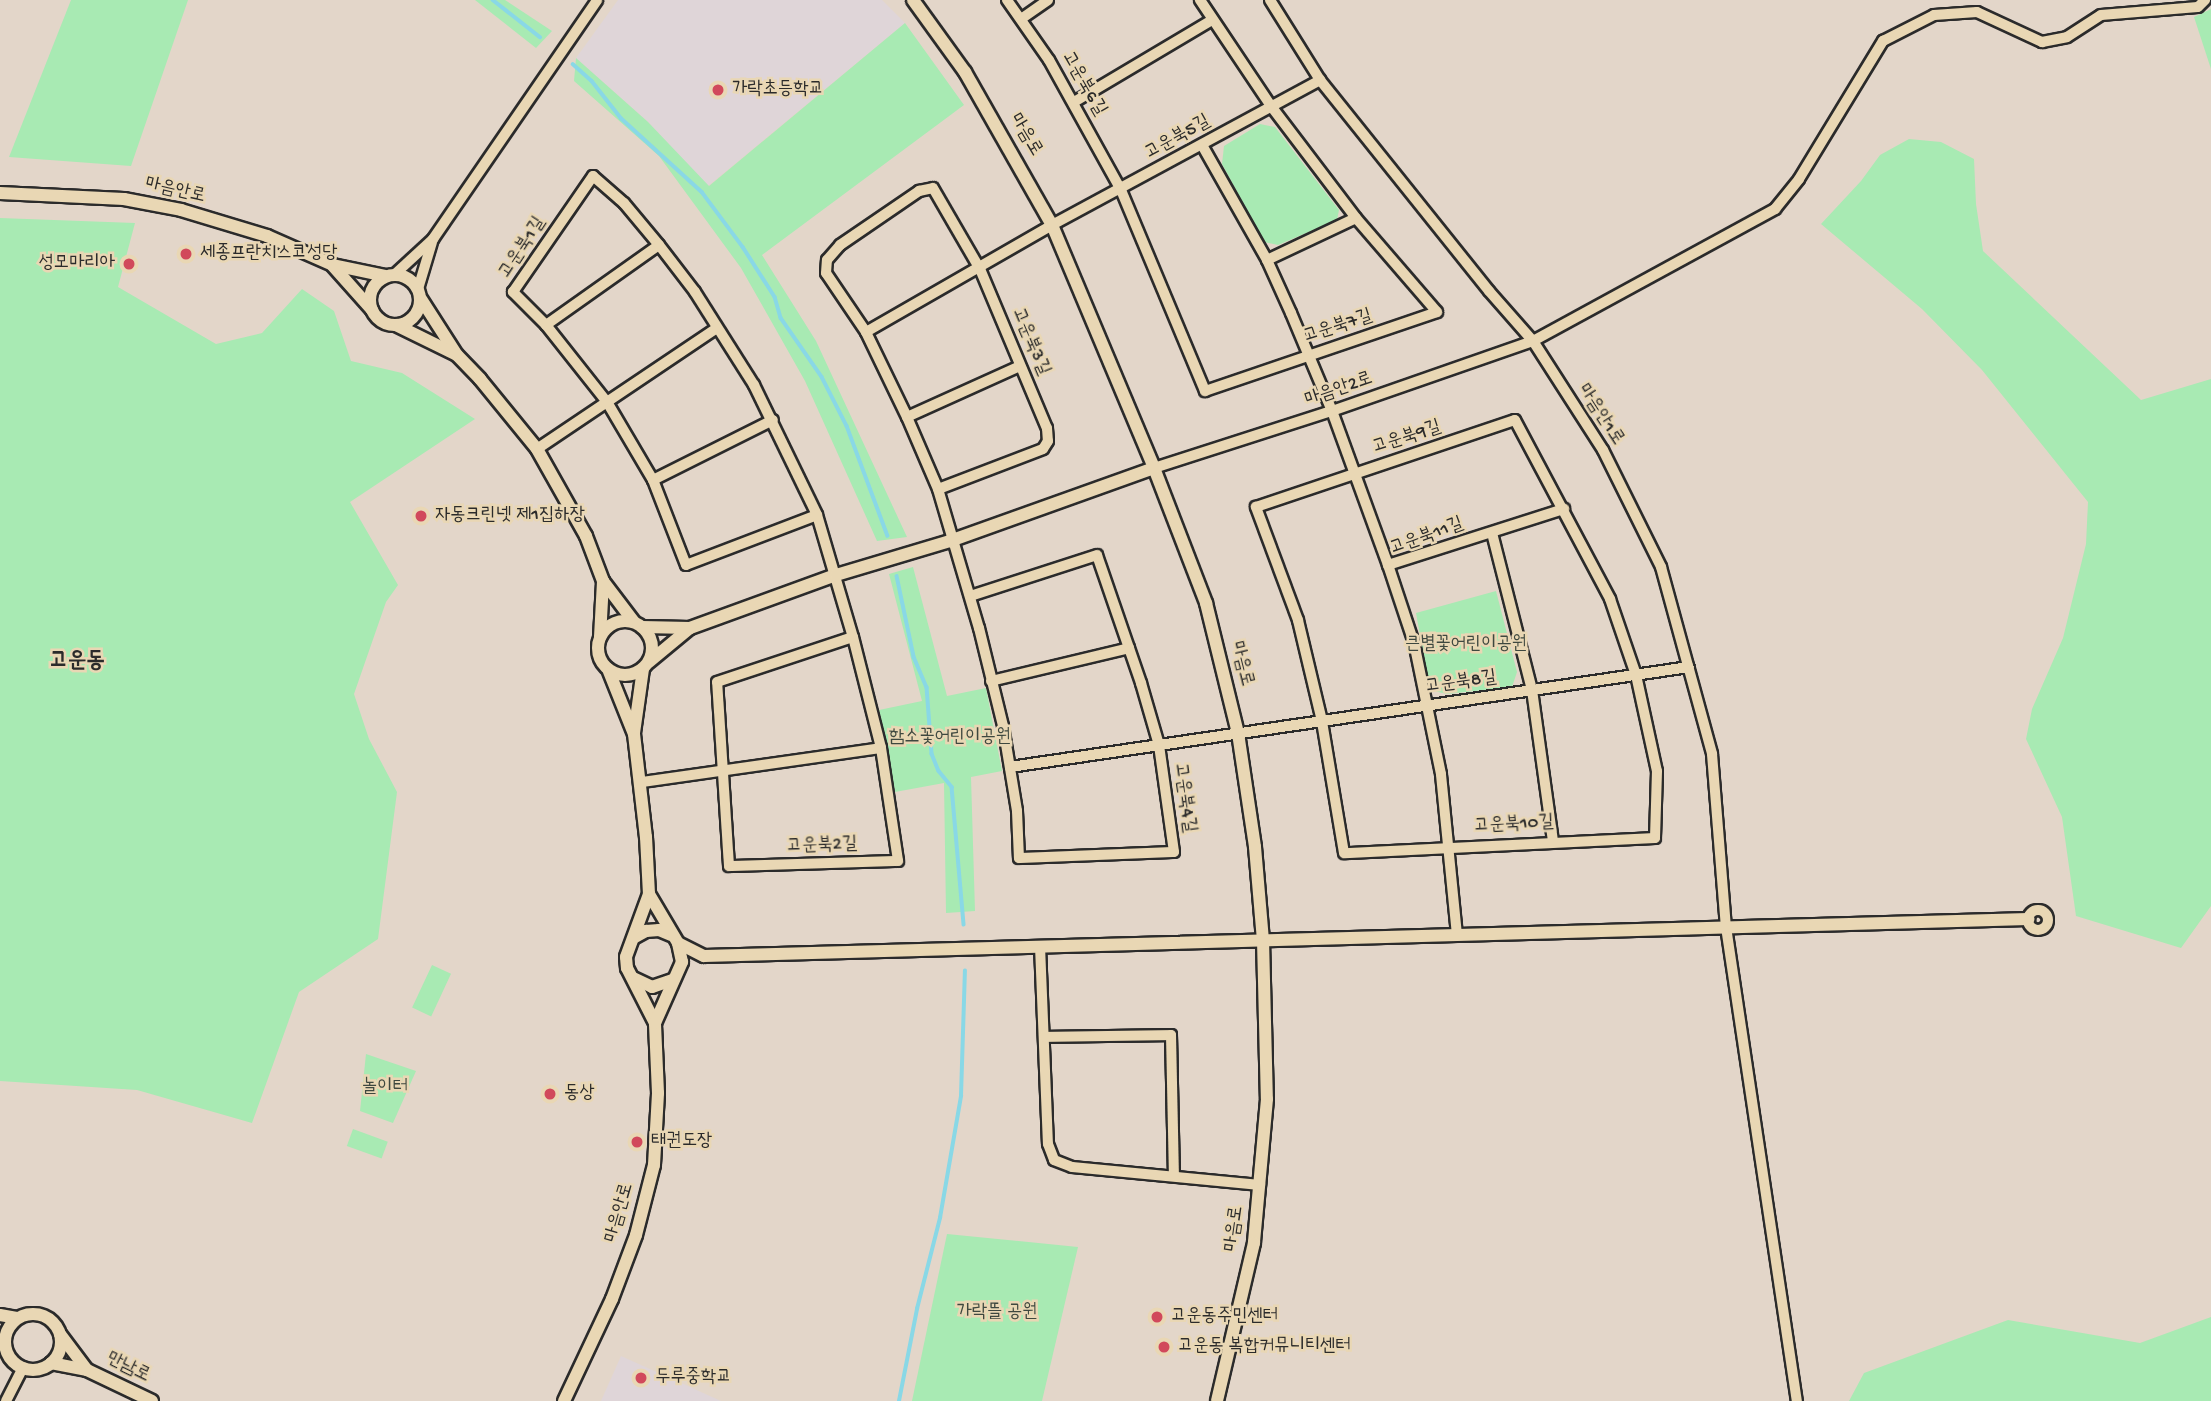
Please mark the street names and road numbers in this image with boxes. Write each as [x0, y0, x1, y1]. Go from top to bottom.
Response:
street label: 고운북6길 [1055, 48, 1111, 120]
street label: 마음로 [1003, 109, 1047, 161]
street label: 고운북5길 [1141, 111, 1215, 165]
street label: 마음안로 [143, 173, 207, 209]
street label: 고운북1길 [495, 213, 551, 283]
street label: 고운북3길 [1006, 305, 1054, 379]
street label: 고운북7길 [1301, 305, 1375, 349]
street label: 마음안2로 [1302, 368, 1376, 412]
street label: 마음안1로 [1572, 380, 1628, 450]
street label: 고운북9길 [1370, 416, 1444, 460]
street label: 고운북11길 [1387, 513, 1467, 561]
street label: 마음로 [1224, 639, 1258, 689]
street label: 고운북8길 [1424, 667, 1498, 699]
street label: 고운북4길 [1168, 762, 1200, 834]
street label: 고운북10길 [1474, 812, 1554, 838]
street label: 고운북2길 [786, 833, 858, 859]
street label: 마음안로 [601, 1180, 639, 1246]
street label: 마음로 [1221, 1205, 1249, 1253]
street label: 만남로 [102, 1348, 154, 1388]

